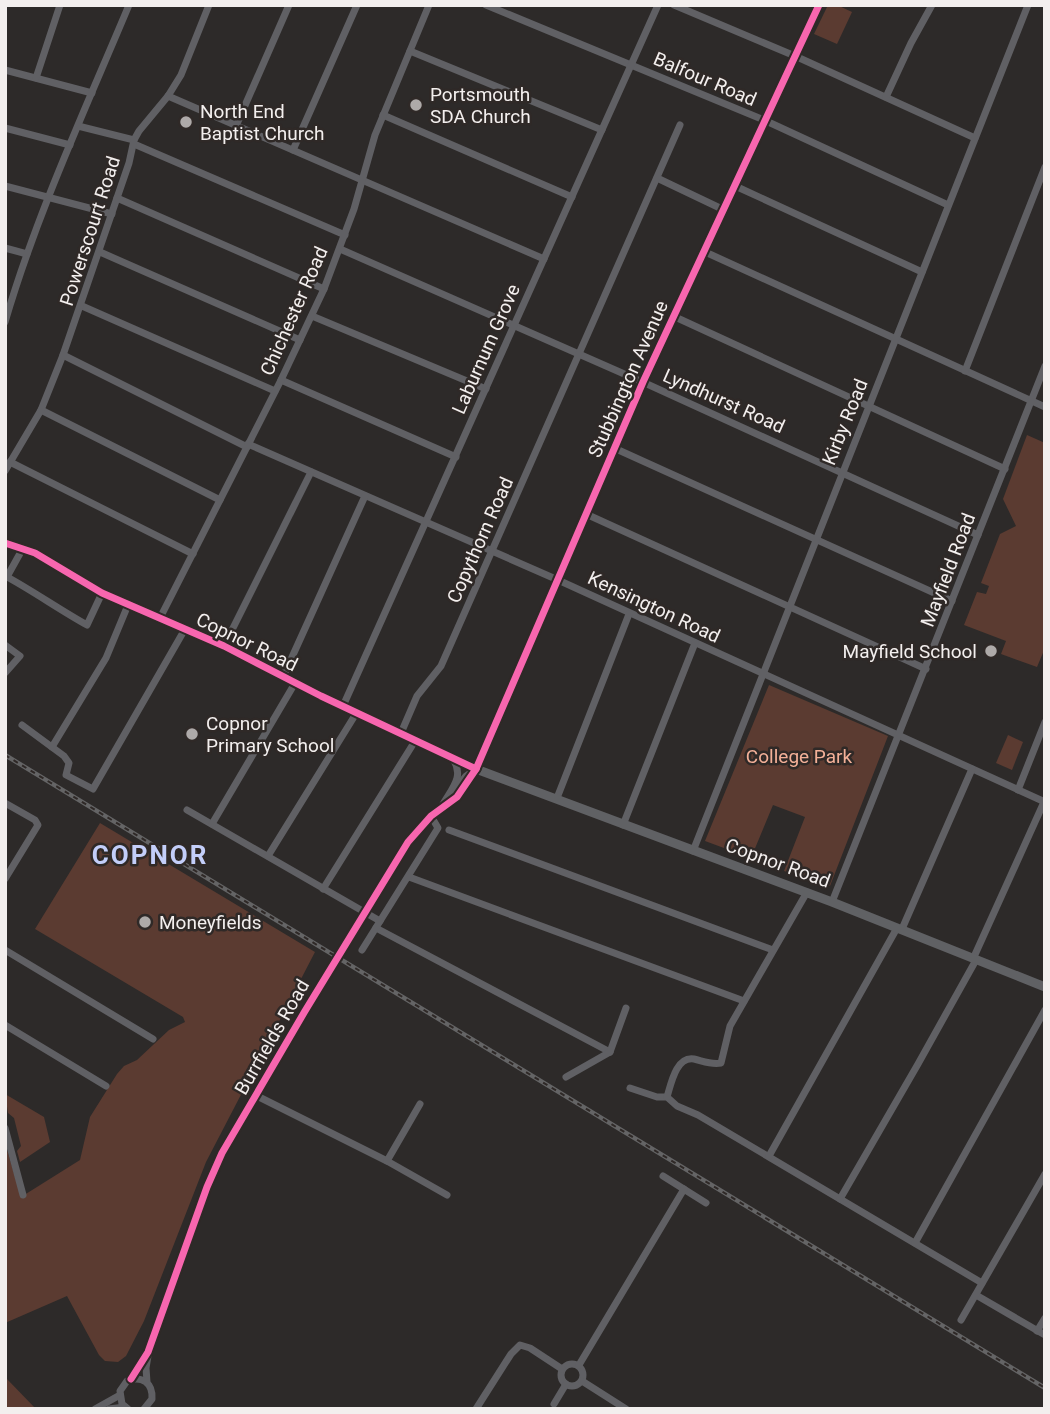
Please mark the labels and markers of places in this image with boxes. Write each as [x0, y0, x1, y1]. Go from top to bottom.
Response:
place label: Portsmouth SDA Church [430, 83, 531, 128]
marker: Portsmouth SDA Church [408, 97, 424, 113]
place label: North End Baptist Church [200, 100, 324, 145]
marker: North End Baptist Church [178, 114, 194, 130]
place label: Mayfield School [843, 640, 977, 663]
marker: Mayfield School [983, 643, 999, 659]
place label: Copnor Primary School [206, 712, 334, 757]
marker: Copnor Primary School [184, 726, 200, 742]
place label: Moneyfields [159, 911, 262, 934]
marker: Moneyfields [137, 914, 153, 930]

